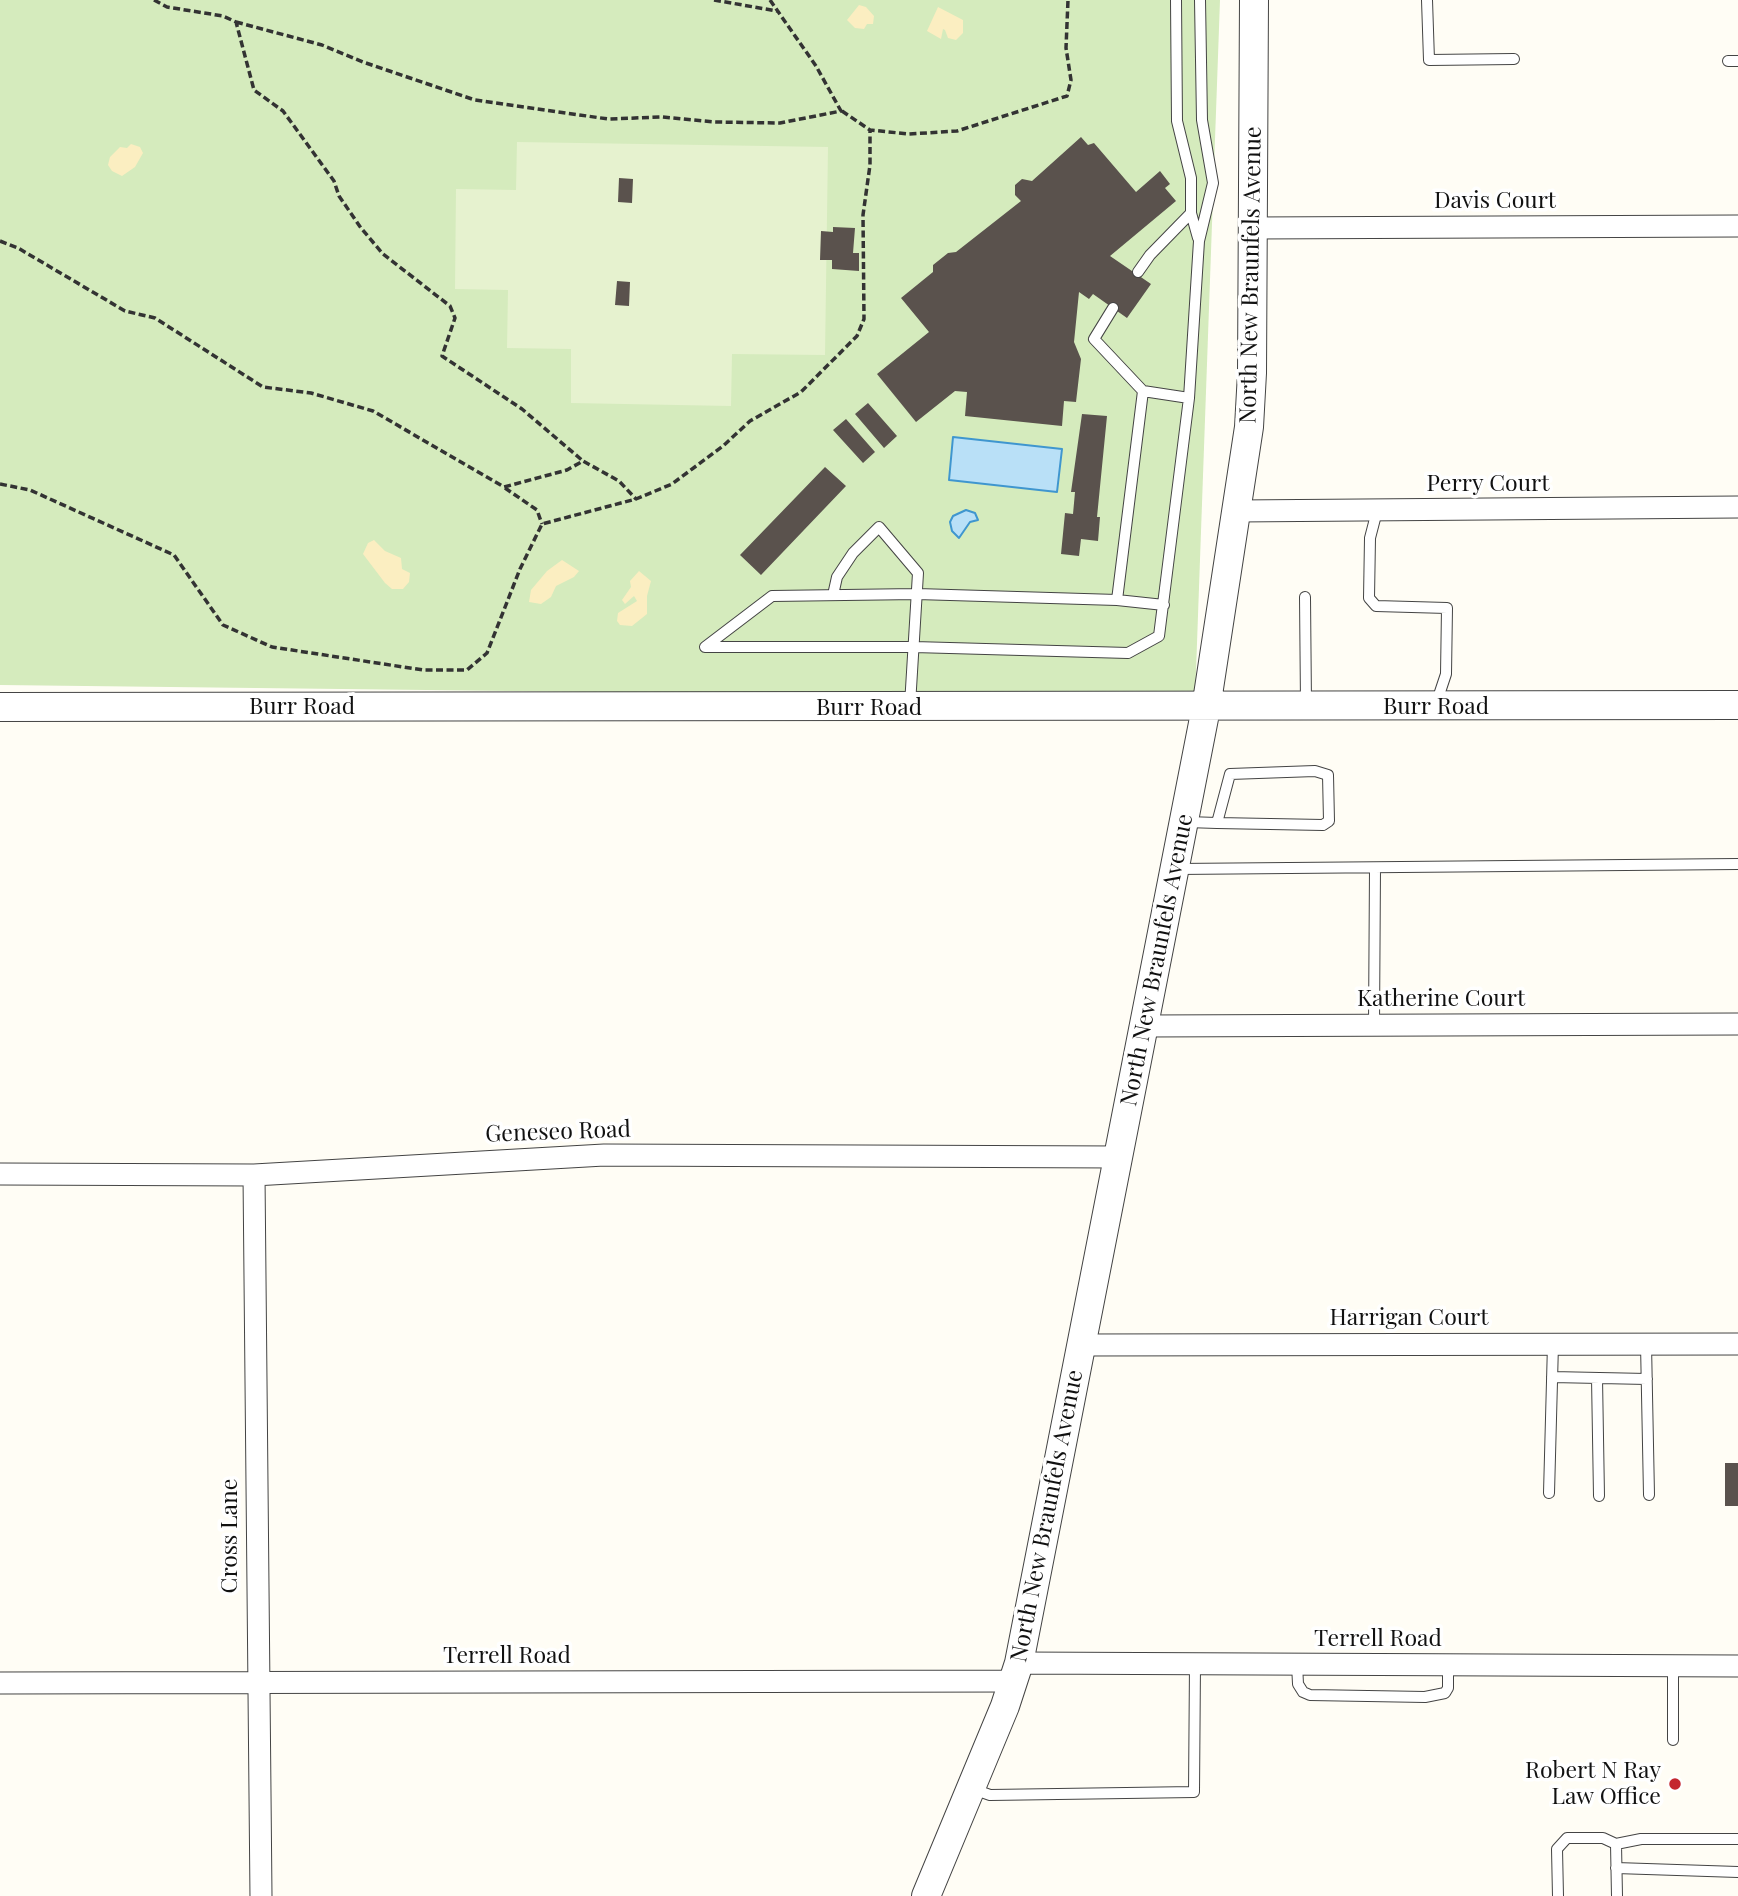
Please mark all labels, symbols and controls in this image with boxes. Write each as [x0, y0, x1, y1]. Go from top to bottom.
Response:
street label: North New Braunfels Avenue [1235, 126, 1267, 424]
street label: Davis Court [1434, 187, 1556, 215]
street label: Perry Court [1427, 470, 1549, 498]
street label: Burr Road [249, 693, 355, 721]
street label: Burr Road [1383, 693, 1489, 721]
street label: Burr Road [816, 694, 922, 722]
street label: North New Braunfels Avenue [1115, 811, 1199, 1109]
street label: Katherine Court [1357, 985, 1525, 1013]
street label: Geneseo Road [485, 1116, 631, 1148]
street label: Harrigan Court [1330, 1304, 1488, 1332]
street label: North New Braunfels Avenue [1005, 1367, 1089, 1665]
street label: Cross Lane [216, 1479, 244, 1593]
street label: Terrell Road [1314, 1625, 1442, 1653]
street label: Terrell Road [443, 1642, 571, 1670]
place label: Robert N Ray Law Office [1525, 1757, 1661, 1811]
marker: Robert N Ray Law Office [1667, 1776, 1683, 1792]

